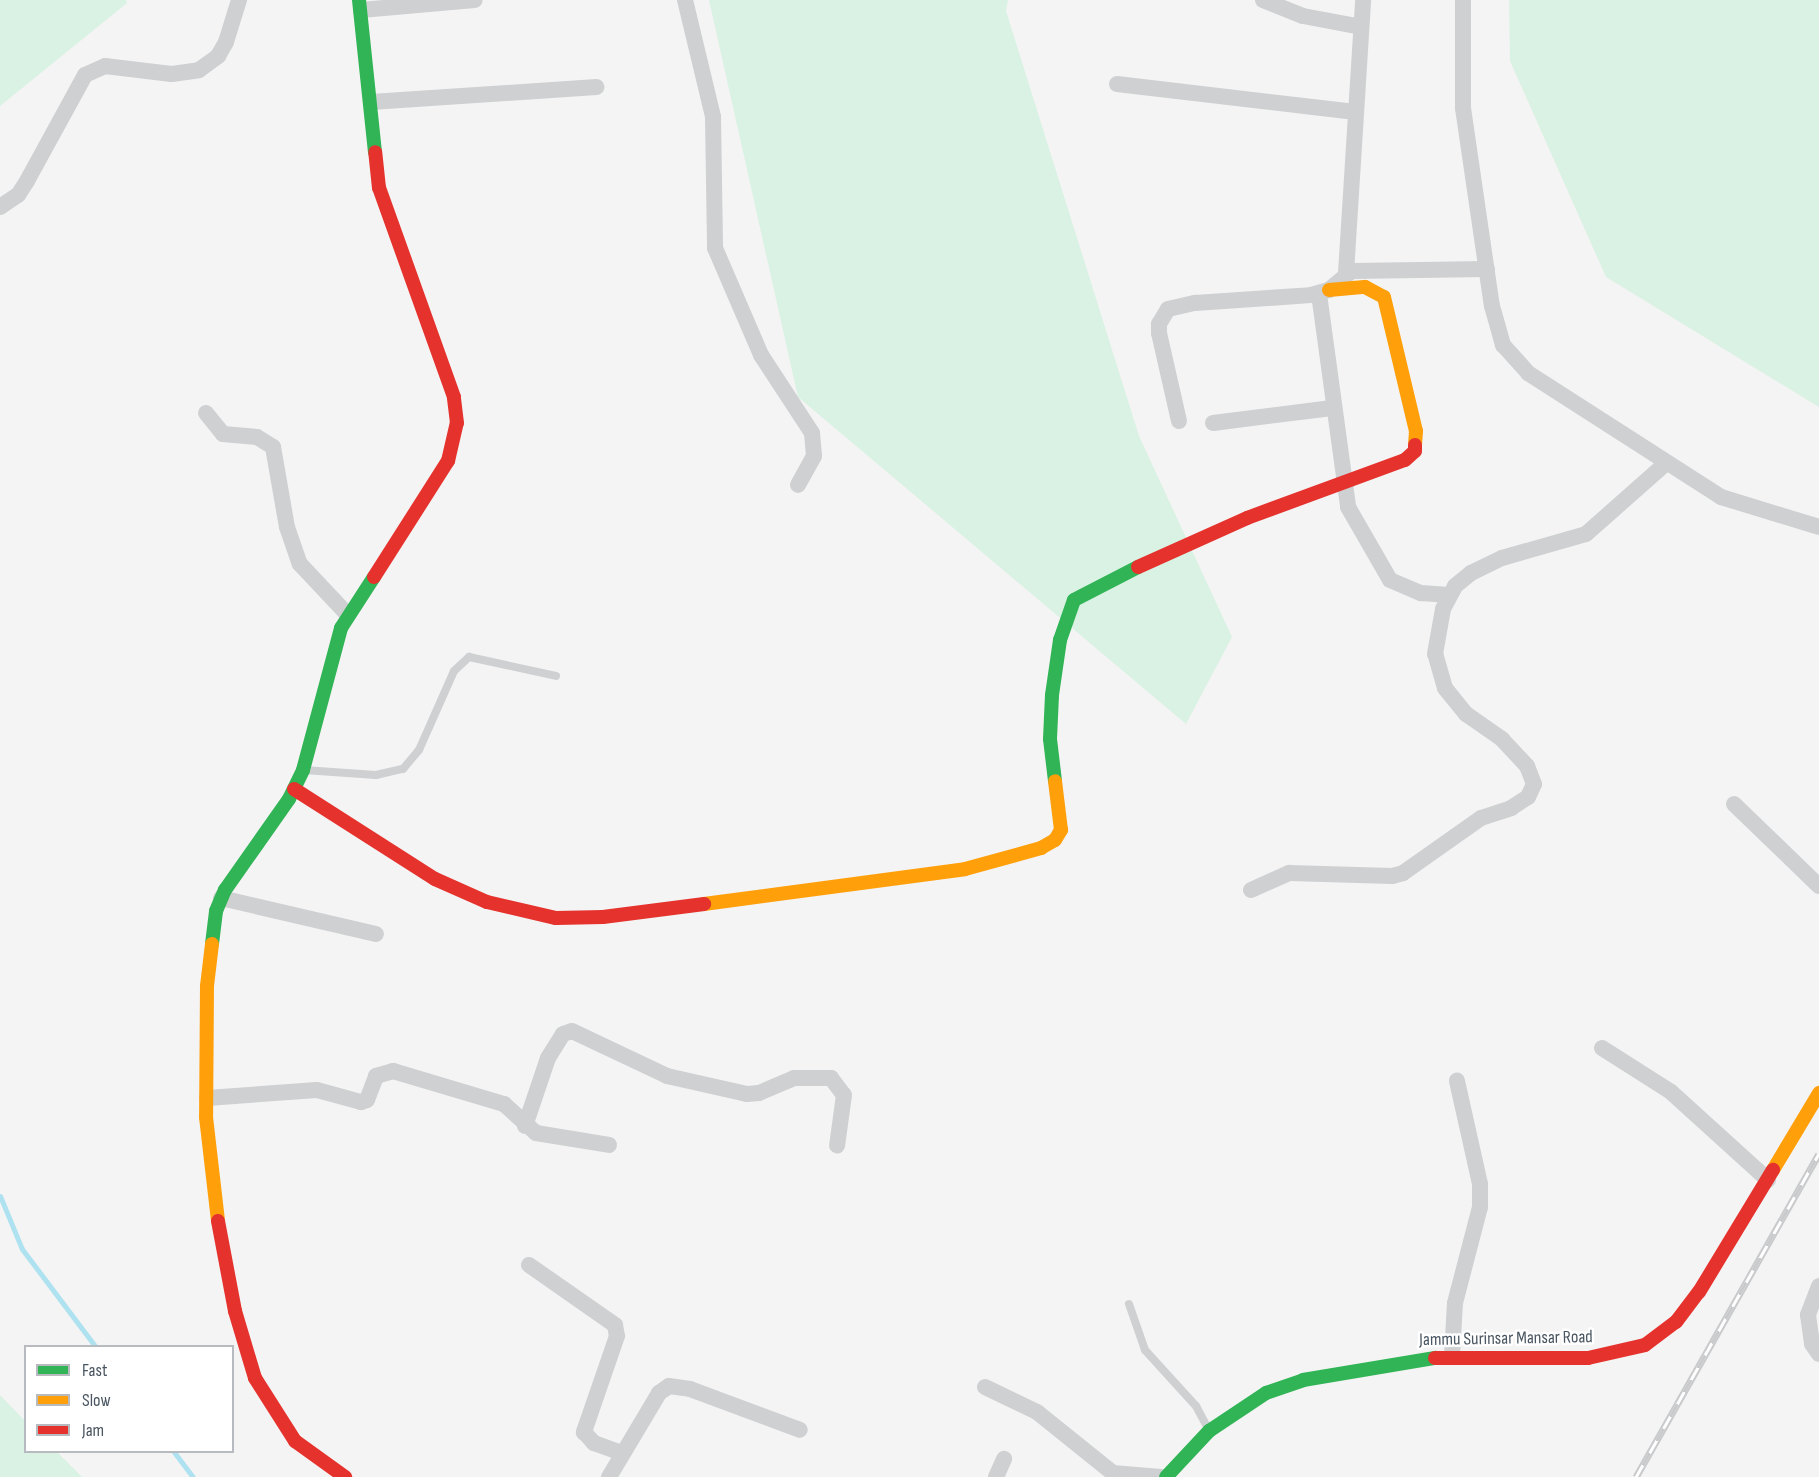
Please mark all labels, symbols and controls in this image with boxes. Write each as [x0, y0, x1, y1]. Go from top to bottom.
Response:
street label: Jammu Surinsar Mansar Road [1419, 1327, 1593, 1351]
legend [24, 1345, 234, 1453]
text: Fast [82, 1360, 107, 1381]
text: Slow [82, 1390, 111, 1411]
text: Jam [82, 1420, 104, 1441]

